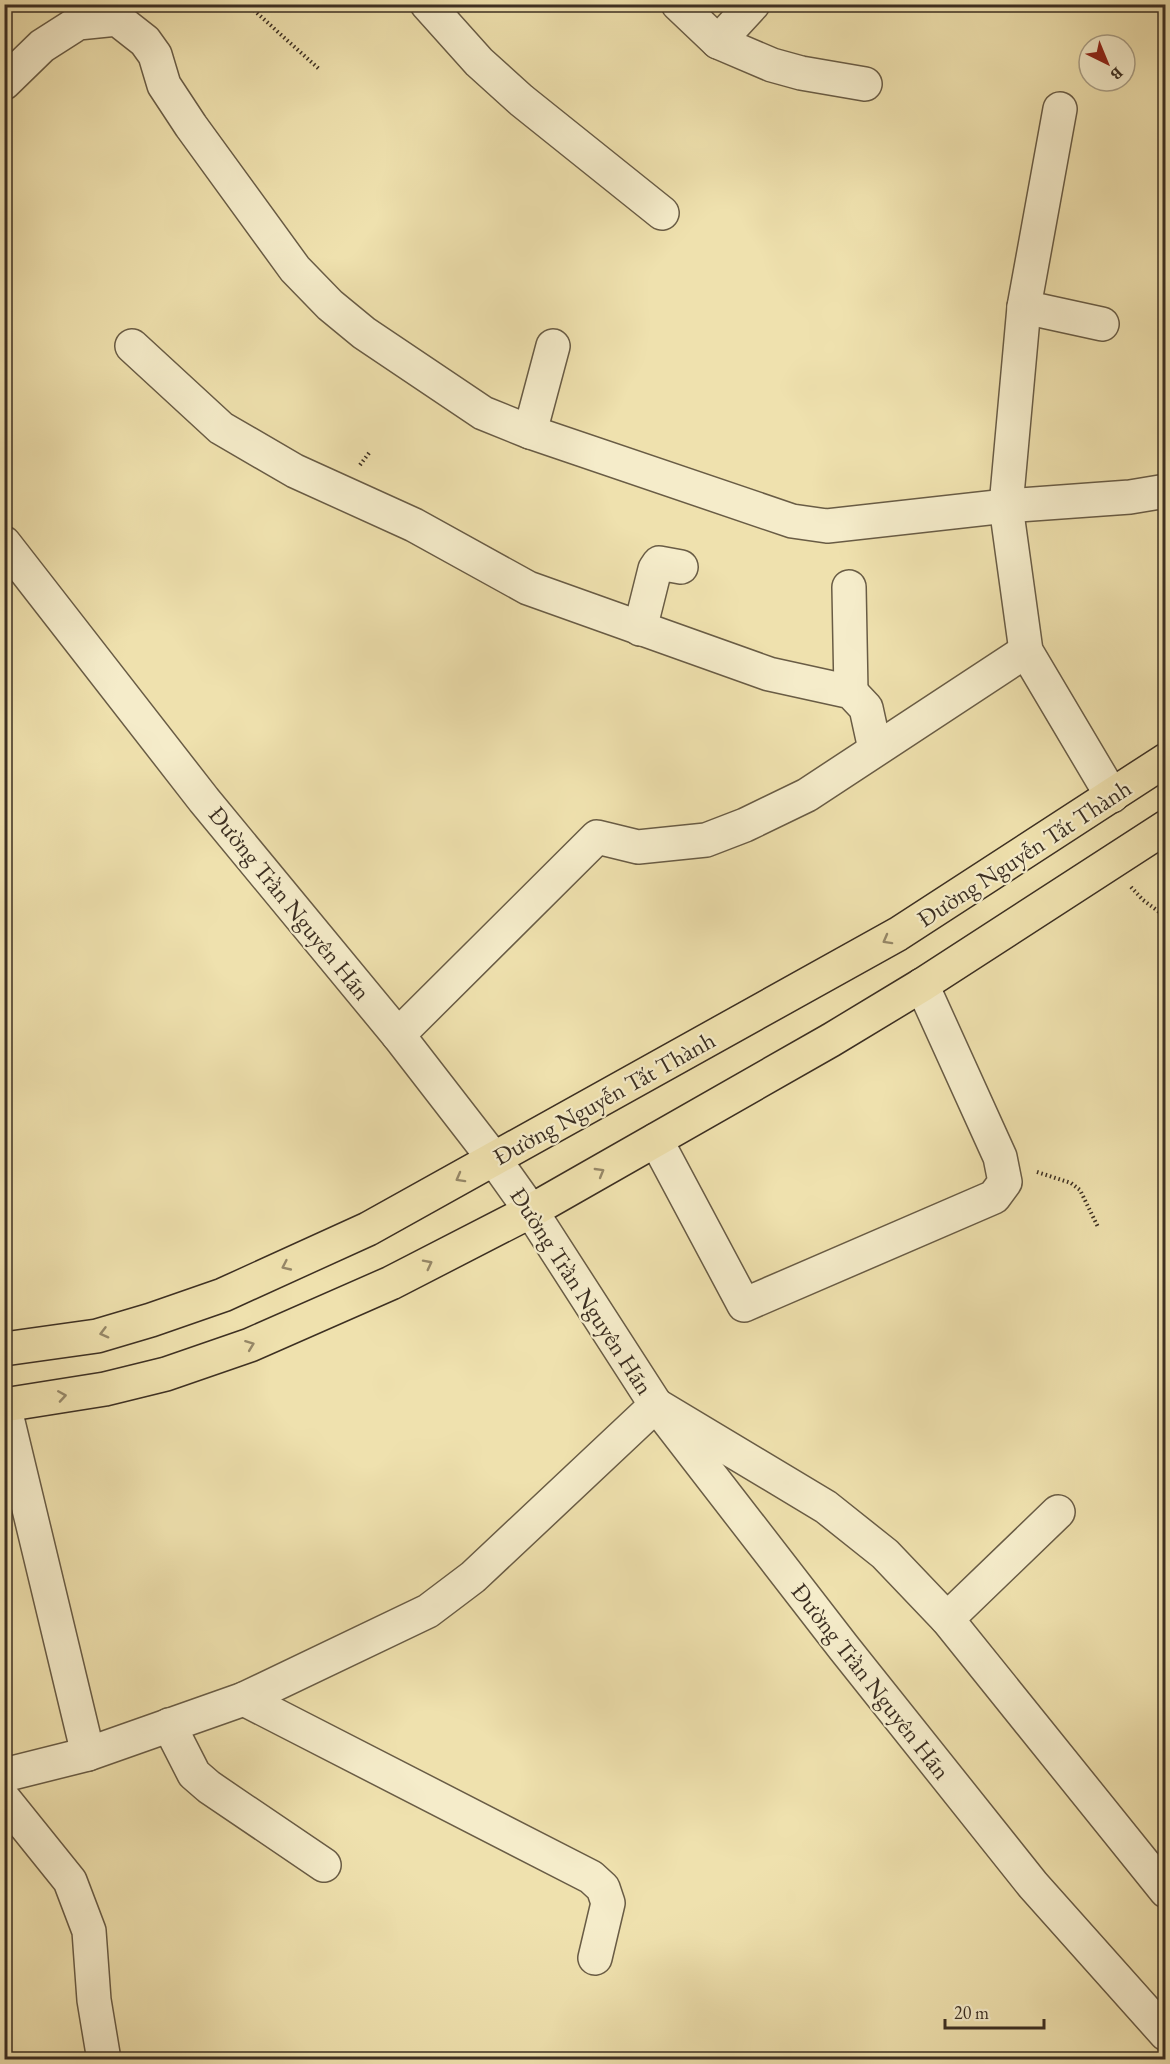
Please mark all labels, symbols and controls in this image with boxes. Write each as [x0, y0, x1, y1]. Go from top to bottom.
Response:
north arrow [1077, 33, 1137, 93]
text: B [1106, 63, 1128, 85]
street label: Đường Nguyễn Tất Thành [911, 772, 1137, 934]
street label: Đường Trần Nguyên Hãn [202, 800, 378, 1007]
one-way arrow [883, 933, 894, 944]
street label: Đường Nguyễn Tất Thành [488, 1024, 720, 1172]
one-way arrow [593, 1168, 604, 1180]
one-way arrow [456, 1171, 466, 1182]
street label: Đường Trần Nguyên Hãn [503, 1182, 661, 1401]
one-way arrow [282, 1259, 293, 1271]
one-way arrow [421, 1260, 432, 1272]
one-way arrow [99, 1326, 109, 1339]
one-way arrow [244, 1340, 255, 1352]
one-way arrow [58, 1390, 67, 1402]
street label: Đường Trần Nguyên Hãn [785, 1577, 958, 1786]
scale bar [945, 1992, 1044, 2030]
text: 20 m [954, 2001, 989, 2024]

